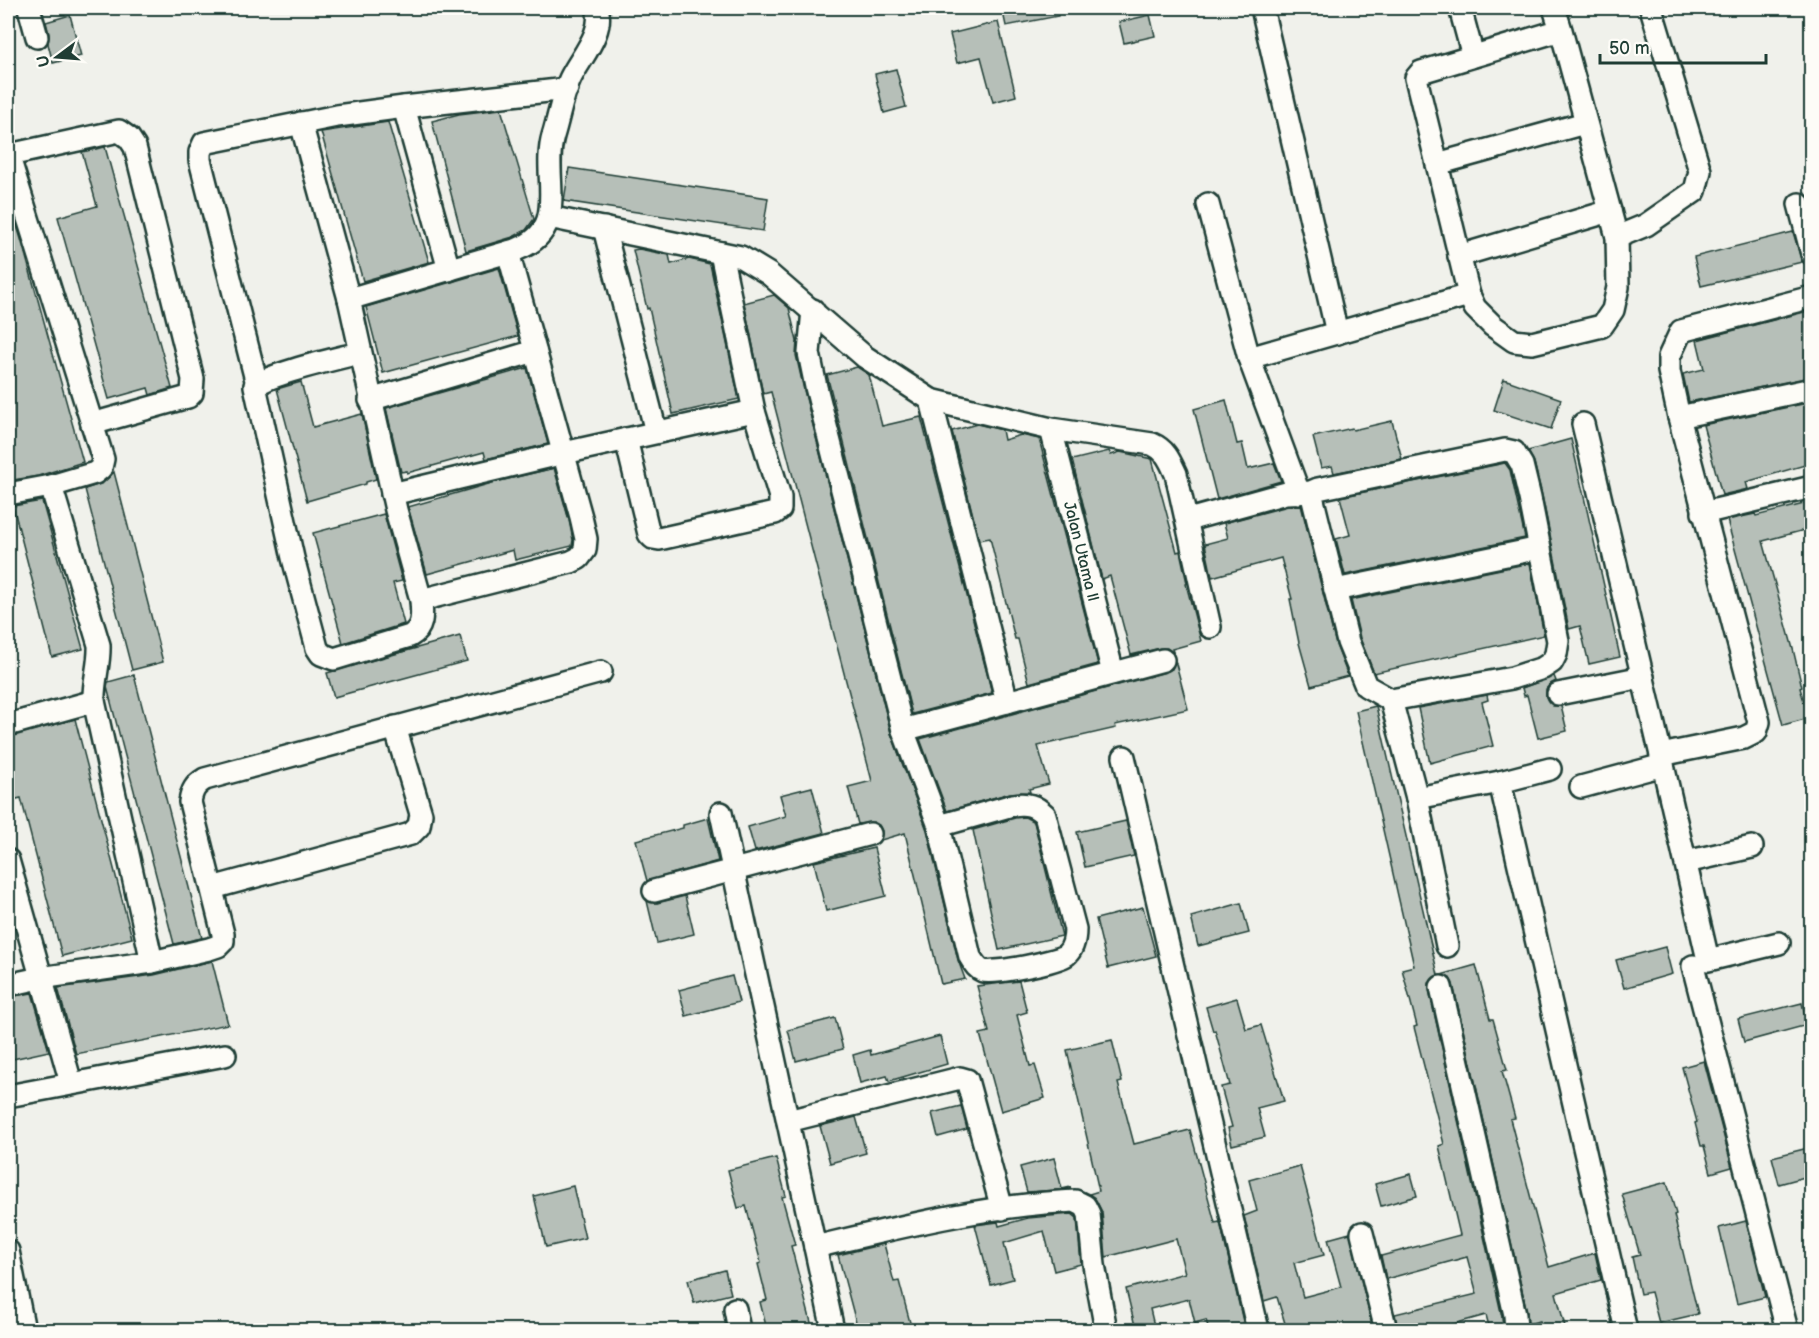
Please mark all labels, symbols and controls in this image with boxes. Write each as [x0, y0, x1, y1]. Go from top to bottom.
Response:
north arrow [27, 27, 87, 87]
scale bar [1600, 27, 1766, 65]
text: 50 m [1609, 38, 1650, 59]
text: U [33, 53, 55, 69]
street label: Jalan Utama ll [1059, 500, 1102, 603]

